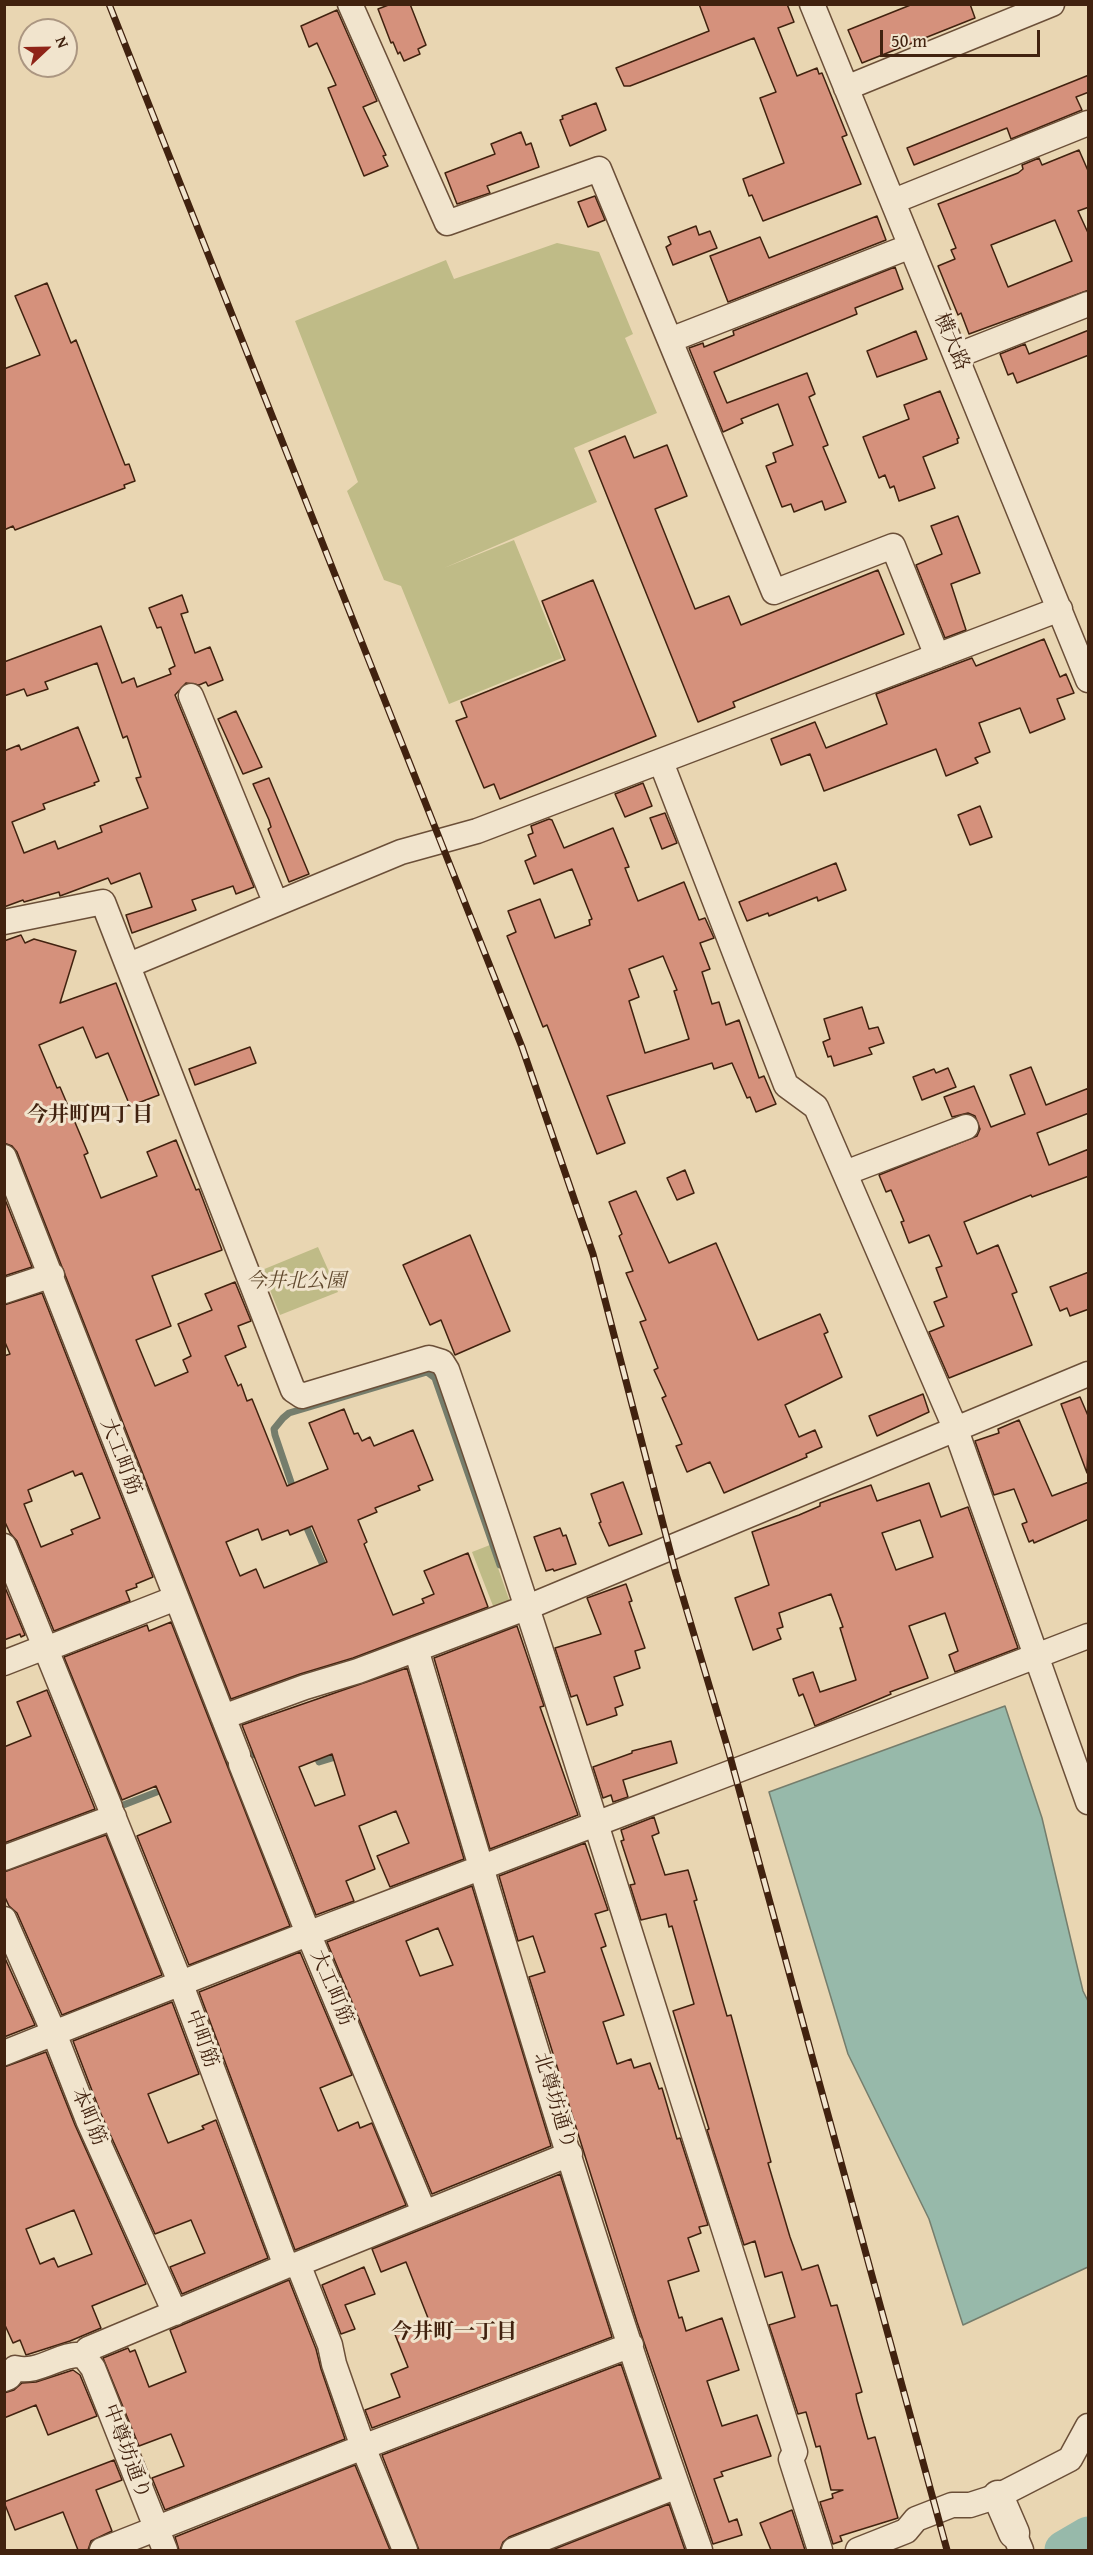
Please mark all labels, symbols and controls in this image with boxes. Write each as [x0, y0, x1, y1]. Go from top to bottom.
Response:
north arrow [18, 18, 78, 78]
scale bar [883, 18, 1044, 56]
text: 50 m [891, 27, 927, 54]
text: N [50, 33, 76, 51]
street label: 横大路 [928, 310, 974, 374]
district label: 今井町四丁目 [27, 1103, 153, 1129]
park label: 今井北公園 [246, 1270, 346, 1294]
street label: 大工町筋 [94, 1415, 146, 1499]
street label: 大工町筋 [304, 1946, 358, 2030]
street label: 中町筋 [179, 2007, 223, 2071]
street label: 北尊坊通り [528, 2050, 580, 2152]
street label: 本町筋 [65, 2085, 111, 2149]
district label: 今井町一丁目 [391, 2320, 517, 2346]
street label: 中尊坊通り [97, 2401, 155, 2503]

